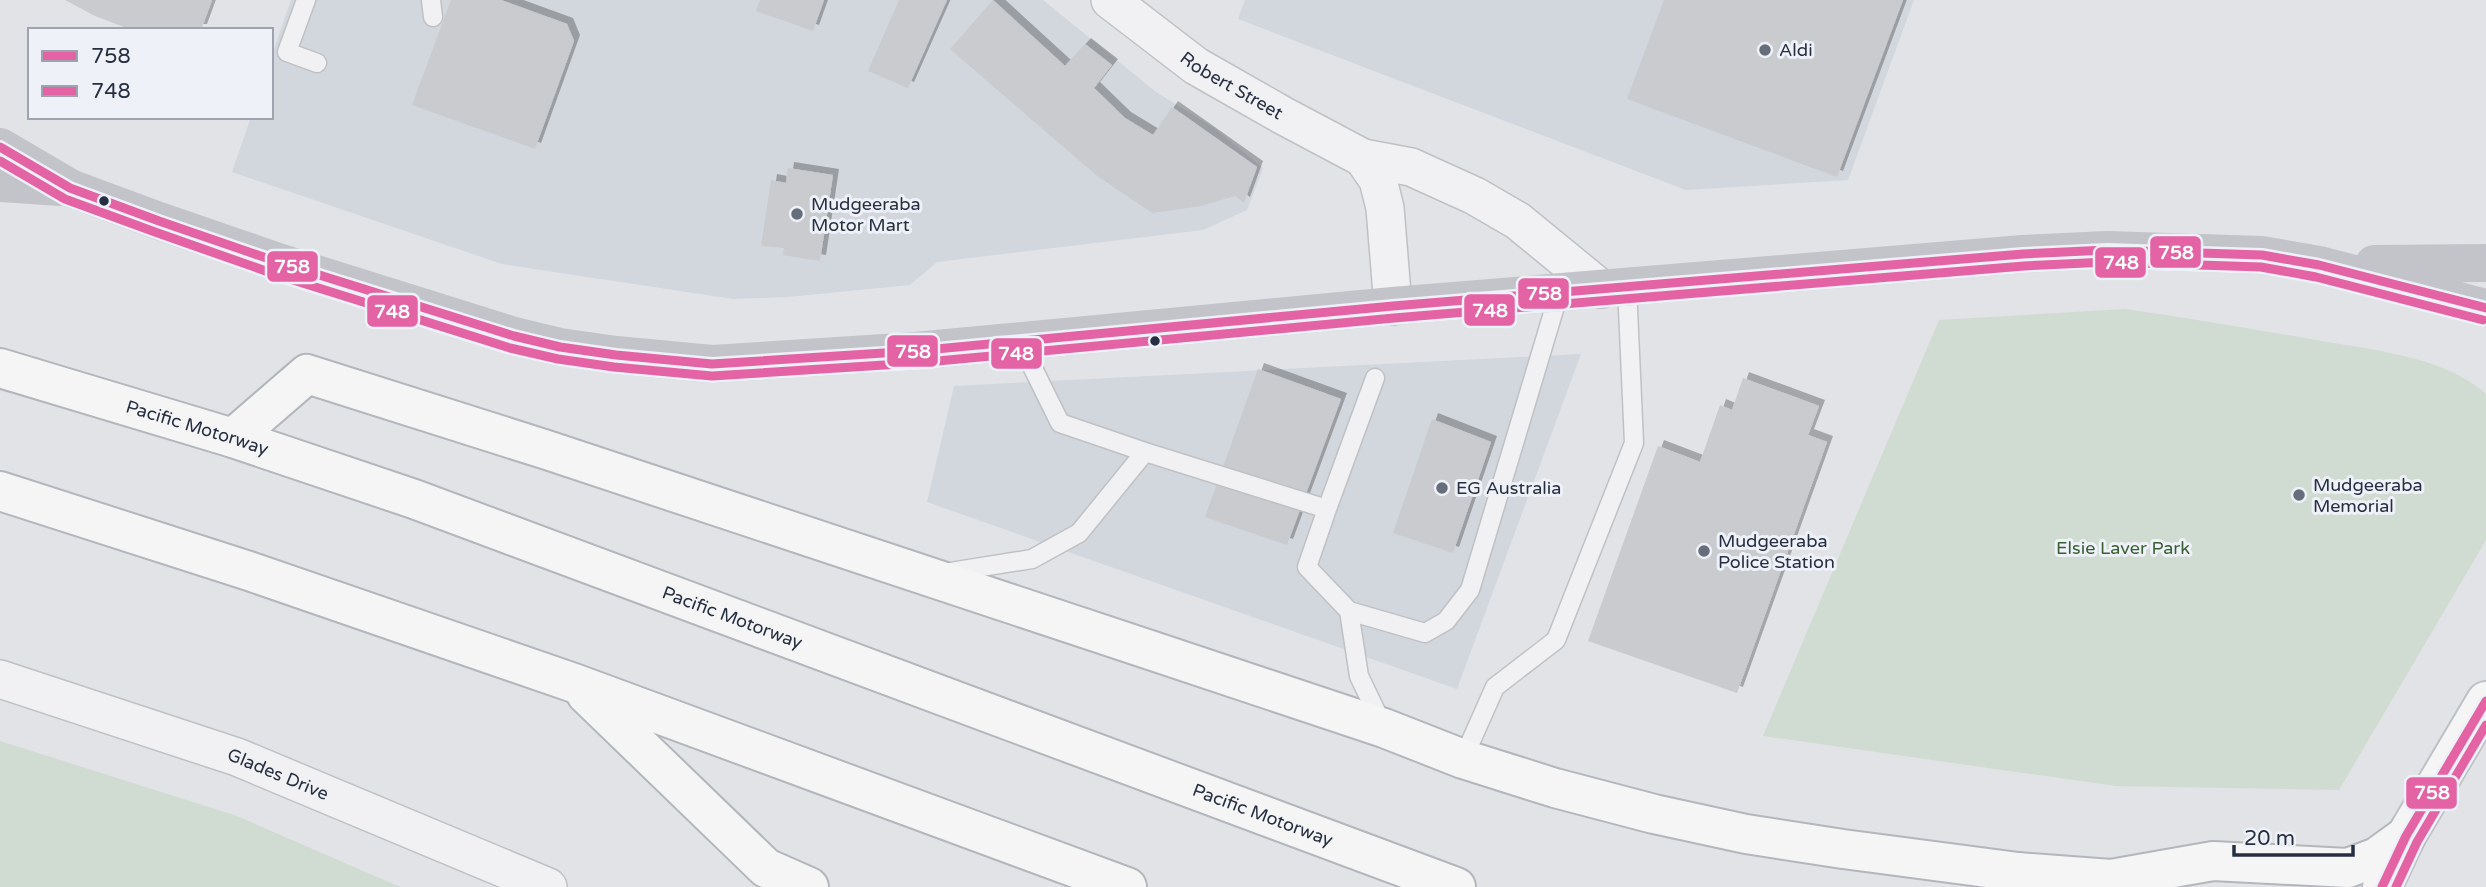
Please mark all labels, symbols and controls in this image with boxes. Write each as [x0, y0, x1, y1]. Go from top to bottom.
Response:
legend [28, 28, 273, 119]
place label: Aldi [1779, 39, 1813, 61]
marker: Aldi [1757, 42, 1773, 58]
text: 758 [91, 44, 131, 69]
street label: Robert Street [1176, 47, 1287, 124]
text: 748 [91, 79, 131, 104]
place label: Mudgeeraba Motor Mart [811, 193, 921, 236]
unlabelled marker [97, 194, 111, 208]
marker: Mudgeeraba Motor Mart [789, 206, 805, 222]
line badge: 758 [2149, 235, 2202, 269]
text: 758 [2158, 242, 2194, 264]
line badge: 748 [2094, 246, 2147, 279]
line badge: 758 [266, 250, 319, 283]
text: 748 [2103, 252, 2139, 274]
text: 758 [274, 256, 310, 278]
line badge: 758 [1517, 277, 1570, 310]
text: 758 [1526, 283, 1562, 305]
line badge: 748 [1463, 293, 1516, 327]
line badge: 748 [366, 294, 419, 328]
text: 748 [1472, 300, 1508, 322]
text: 748 [374, 301, 410, 323]
line badge: 758 [886, 334, 939, 368]
unlabelled marker [1148, 334, 1162, 348]
line badge: 748 [990, 337, 1043, 370]
text: 758 [895, 341, 931, 363]
text: 748 [998, 343, 1034, 365]
street label: Pacific Motorway [123, 395, 272, 460]
place label: Mudgeeraba Memorial [2313, 474, 2423, 517]
place label: EG Australia [1456, 477, 1561, 499]
marker: EG Australia [1434, 480, 1450, 496]
marker: Mudgeeraba Memorial [2291, 487, 2307, 503]
place label: Mudgeeraba Police Station [1718, 530, 1835, 573]
park label: Elsie Laver Park [2056, 537, 2190, 559]
marker: Mudgeeraba Police Station [1696, 543, 1712, 559]
street label: Pacific Motorway [659, 581, 806, 654]
street label: Glades Drive [225, 744, 332, 805]
line badge: 758 [2405, 776, 2458, 810]
street label: Pacific Motorway [1190, 779, 1336, 851]
text: 758 [2414, 782, 2450, 804]
scale bar [2234, 814, 2353, 858]
text: 20 m [2244, 826, 2295, 851]

